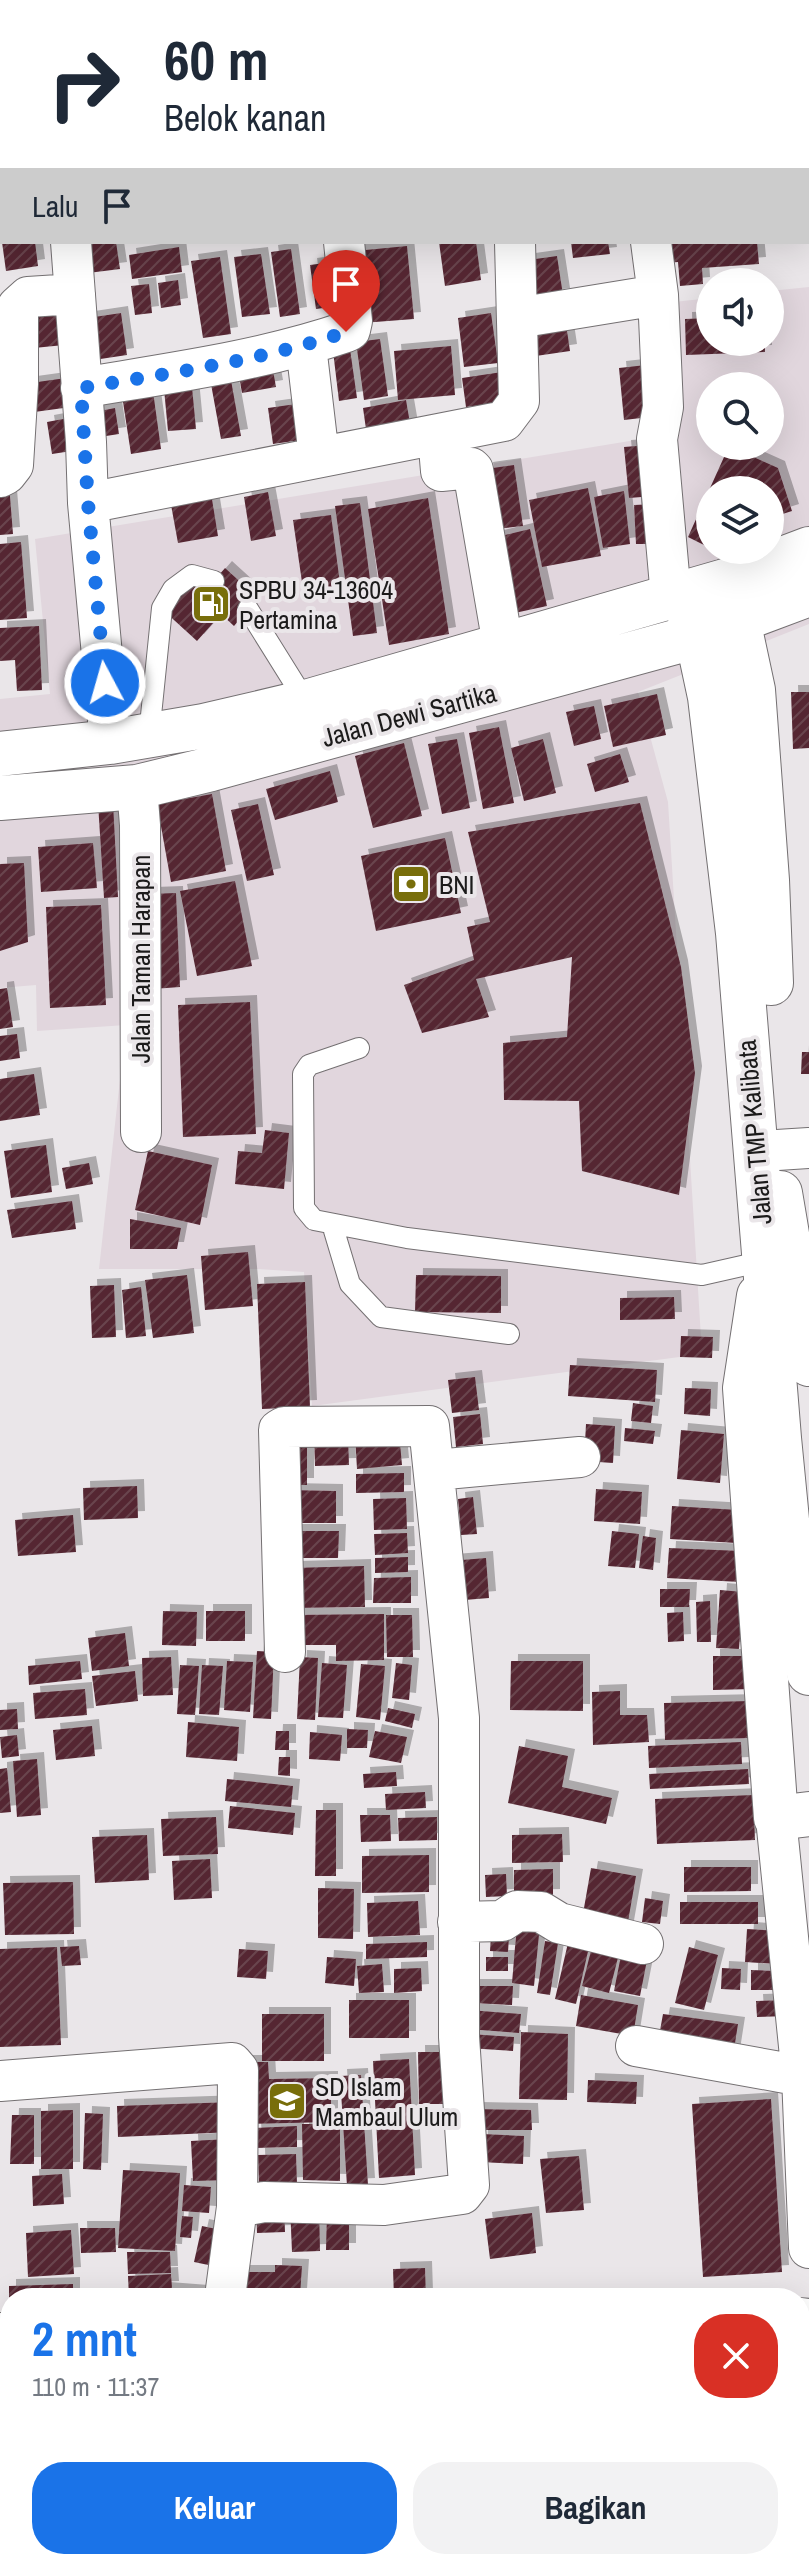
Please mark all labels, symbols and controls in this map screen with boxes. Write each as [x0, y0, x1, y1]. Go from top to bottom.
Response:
text: 60 m [164, 22, 269, 97]
icon: right [32, 32, 136, 136]
text: Belok kanan [164, 94, 326, 142]
icon: arrive [95, 184, 139, 228]
text: Lalu [32, 186, 79, 226]
pin [312, 250, 380, 332]
icon: arrive [324, 262, 368, 306]
map controls [696, 268, 784, 564]
button: sound [696, 268, 784, 356]
button: search [696, 372, 784, 460]
button: layers [696, 476, 784, 564]
place label: SPBU 34-13604 Pertamina [239, 572, 393, 637]
fuel station icon: SPBU 34-13604 Pertamina [190, 583, 232, 625]
position arrow [63, 641, 147, 725]
street label: Jalan Dewi Sartika [318, 675, 500, 755]
street label: Jalan Taman Harapan [123, 855, 158, 1063]
bank icon: BNI [390, 863, 432, 905]
place label: BNI [439, 867, 475, 902]
street label: Jalan TMP Kalibata [728, 1038, 780, 1226]
place label: SD Islam Mambaul Ulum [315, 2069, 458, 2134]
school or university icon: SD Islam Mambaul Ulum [266, 2080, 308, 2122]
text: 2 mnt [32, 2306, 137, 2371]
button: close [694, 2314, 778, 2398]
text: 110 m · 11:37 [32, 2369, 159, 2404]
button: Keluar [32, 2462, 397, 2554]
button: Bagikan [413, 2462, 778, 2554]

